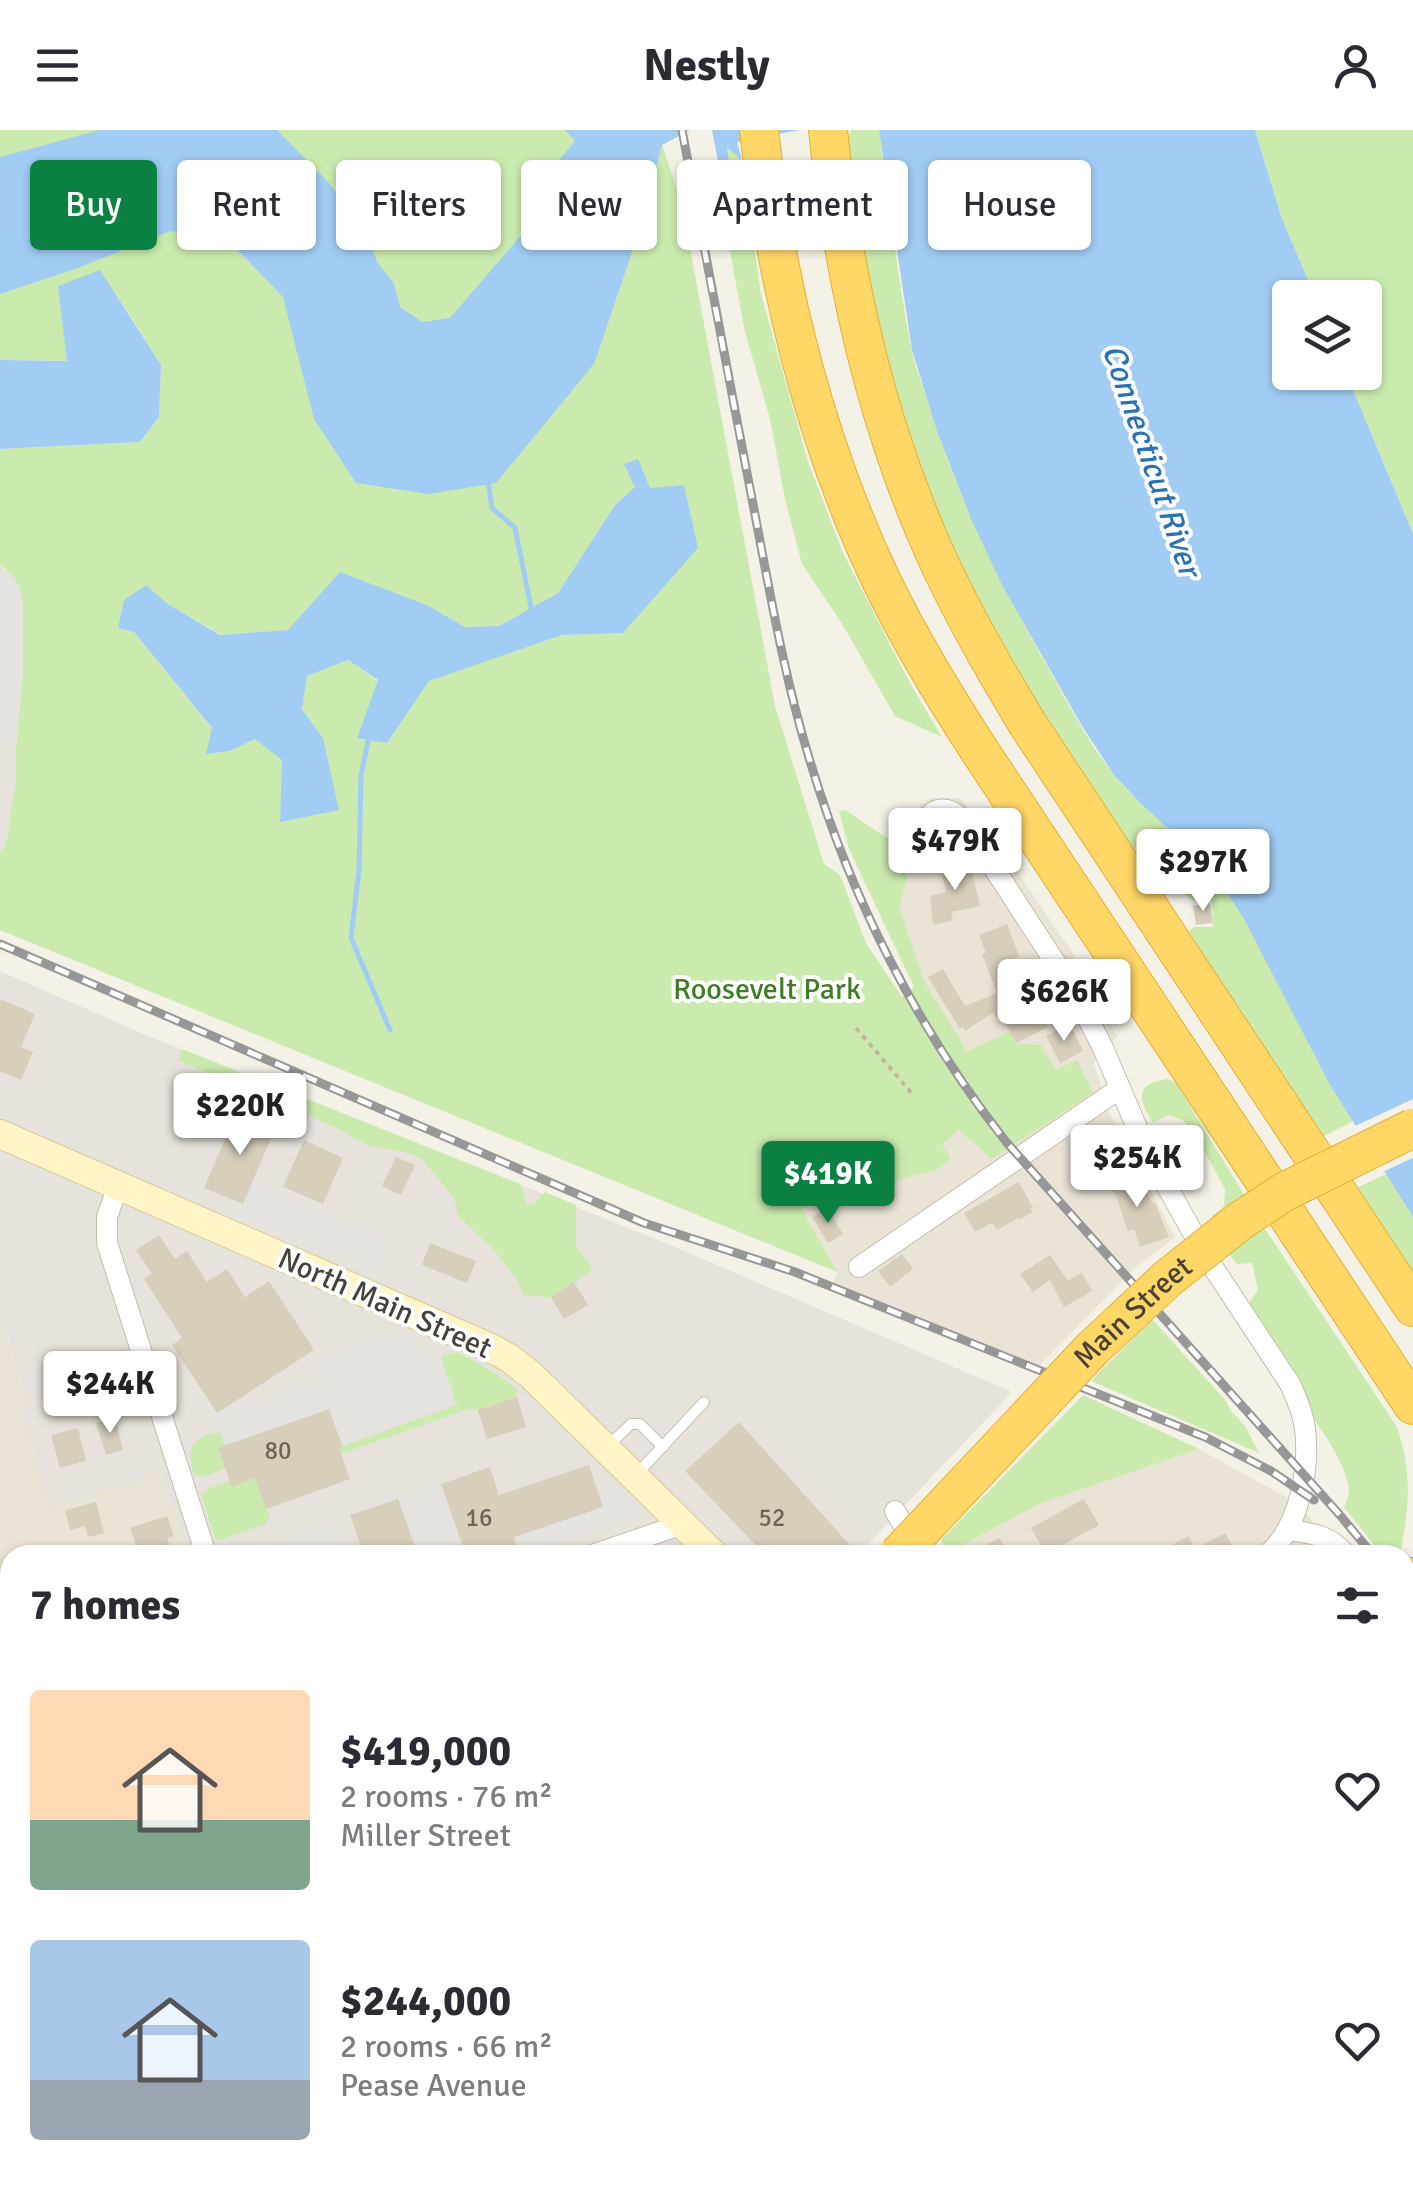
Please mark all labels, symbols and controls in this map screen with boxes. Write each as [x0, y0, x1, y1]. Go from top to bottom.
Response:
icon: menu [30, 38, 85, 93]
text: Nestly [643, 38, 770, 93]
icon: person [1328, 38, 1383, 93]
chip: Buy [30, 160, 157, 250]
chip: Rent [177, 160, 316, 250]
chip: Filters [336, 160, 501, 250]
chip: New [521, 160, 657, 250]
chip: Apartment [677, 160, 908, 250]
chip: House [928, 160, 1091, 250]
map controls [1272, 280, 1382, 390]
button: layers [1272, 280, 1382, 390]
water label: Connecticut River [1094, 339, 1211, 585]
pin: $479K [885, 808, 1025, 893]
text: $479K [911, 821, 999, 860]
pin: $297K [1133, 829, 1273, 914]
text: $297K [1159, 842, 1247, 881]
pin: $626K [994, 959, 1134, 1044]
park label: Roosevelt Park [673, 971, 861, 1008]
text: $626K [1020, 972, 1108, 1011]
pin: $220K [170, 1073, 310, 1158]
text: $220K [196, 1086, 284, 1125]
pin: $254K [1067, 1125, 1207, 1210]
text: $254K [1093, 1138, 1181, 1177]
pin: $419K [758, 1141, 898, 1226]
text: $419K [784, 1154, 872, 1193]
street label: North Main Street [272, 1240, 497, 1367]
street label: Main Street [1066, 1248, 1200, 1376]
pin: $244K [40, 1351, 180, 1436]
text: $244K [66, 1364, 154, 1403]
house number: 80 [264, 1435, 292, 1466]
house number: 16 [465, 1502, 493, 1533]
house number: 52 [758, 1502, 786, 1533]
icon: filters [1330, 1578, 1385, 1633]
text: 7 homes [30, 1580, 180, 1631]
text: $419,000 [340, 1726, 511, 1777]
icon: home [110, 1730, 230, 1850]
icon: heart [1330, 1763, 1385, 1818]
text: 2 rooms · 76 m² [340, 1777, 553, 1816]
text: Miller Street [340, 1816, 511, 1855]
text: $244,000 [340, 1976, 511, 2027]
icon: home [110, 1980, 230, 2100]
icon: heart [1330, 2013, 1385, 2068]
text: 2 rooms · 66 m² [340, 2027, 553, 2066]
text: Pease Avenue [340, 2066, 527, 2105]

